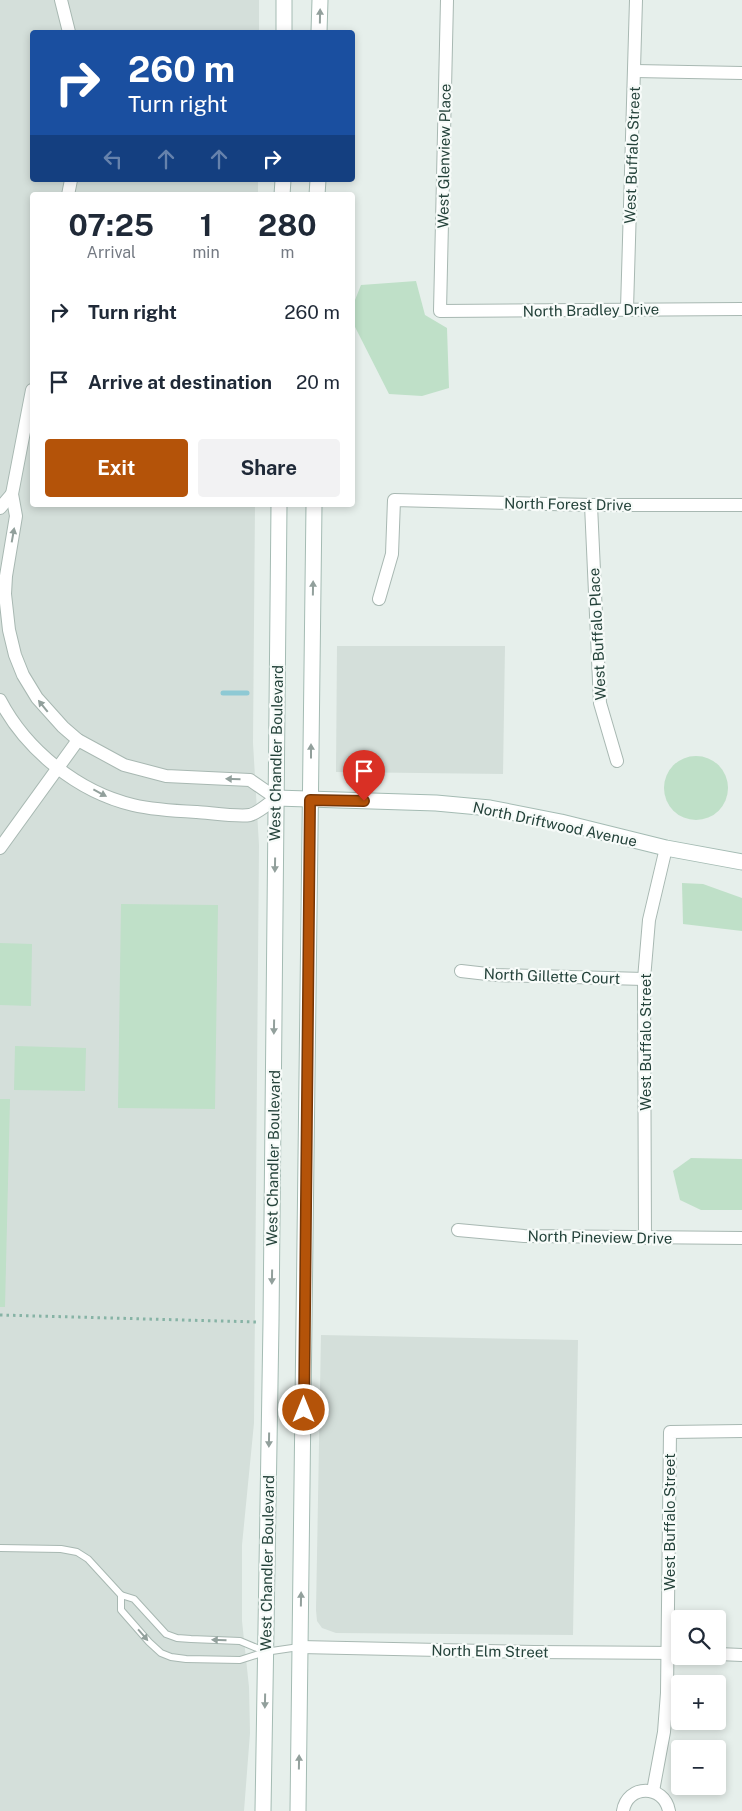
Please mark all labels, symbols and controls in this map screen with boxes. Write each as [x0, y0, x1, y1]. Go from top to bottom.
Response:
one-way arrow [316, 8, 324, 24]
text: 260 m [128, 49, 235, 90]
icon: right [45, 50, 110, 115]
street label: West Glenview Place [434, 83, 454, 229]
street label: West Buffalo Street [621, 86, 643, 224]
text: Turn right [128, 91, 228, 117]
icon: left [99, 145, 127, 173]
icon: ahead [152, 145, 180, 173]
icon: ahead [205, 145, 233, 173]
icon: right [258, 145, 286, 173]
text: 07:25 [68, 207, 154, 243]
text: 1 [200, 207, 213, 243]
text: 280 [258, 207, 317, 243]
text: Arrival [87, 243, 136, 262]
text: min [193, 243, 220, 262]
text: m [280, 243, 294, 262]
icon: right [45, 298, 73, 326]
street label: North Bradley Drive [523, 300, 659, 320]
text: Turn right [88, 301, 177, 323]
text: 260 m [284, 301, 340, 323]
icon: arrive [45, 368, 73, 396]
text: Arrive at destination [88, 371, 272, 393]
text: 20 m [296, 371, 340, 393]
button: Exit [45, 439, 188, 497]
button: Share [198, 439, 340, 497]
street label: North Forest Drive [504, 494, 632, 514]
one-way arrow [9, 527, 17, 543]
street label: West Buffalo Place [585, 567, 609, 701]
one-way arrow [309, 580, 317, 596]
street label: West Chandler Boulevard [266, 665, 286, 841]
one-way arrow [38, 700, 49, 713]
one-way arrow [307, 743, 315, 759]
pin [343, 750, 385, 801]
icon: arrive [350, 757, 378, 785]
one-way arrow [225, 775, 241, 783]
one-way arrow [92, 789, 107, 797]
street label: North Driftwood Avenue [471, 798, 639, 850]
one-way arrow [271, 857, 279, 873]
street label: North Gillette Court [483, 965, 621, 987]
street label: West Buffalo Street [637, 973, 654, 1111]
one-way arrow [270, 1019, 278, 1035]
street label: West Chandler Boulevard [263, 1070, 283, 1246]
street label: North Pineview Drive [528, 1227, 672, 1247]
one-way arrow [267, 1269, 275, 1285]
position arrow [277, 1383, 329, 1435]
one-way arrow [265, 1432, 273, 1448]
street label: West Buffalo Street [661, 1453, 678, 1591]
street label: West Chandler Boulevard [257, 1475, 277, 1651]
one-way arrow [297, 1590, 305, 1606]
map controls [671, 1610, 726, 1795]
button: search [671, 1610, 726, 1665]
one-way arrow [138, 1629, 149, 1642]
one-way arrow [211, 1636, 227, 1644]
street label: North Elm Street [431, 1641, 549, 1661]
button: + [671, 1675, 726, 1730]
one-way arrow [260, 1693, 268, 1709]
button: − [671, 1740, 726, 1795]
one-way arrow [295, 1754, 303, 1770]

